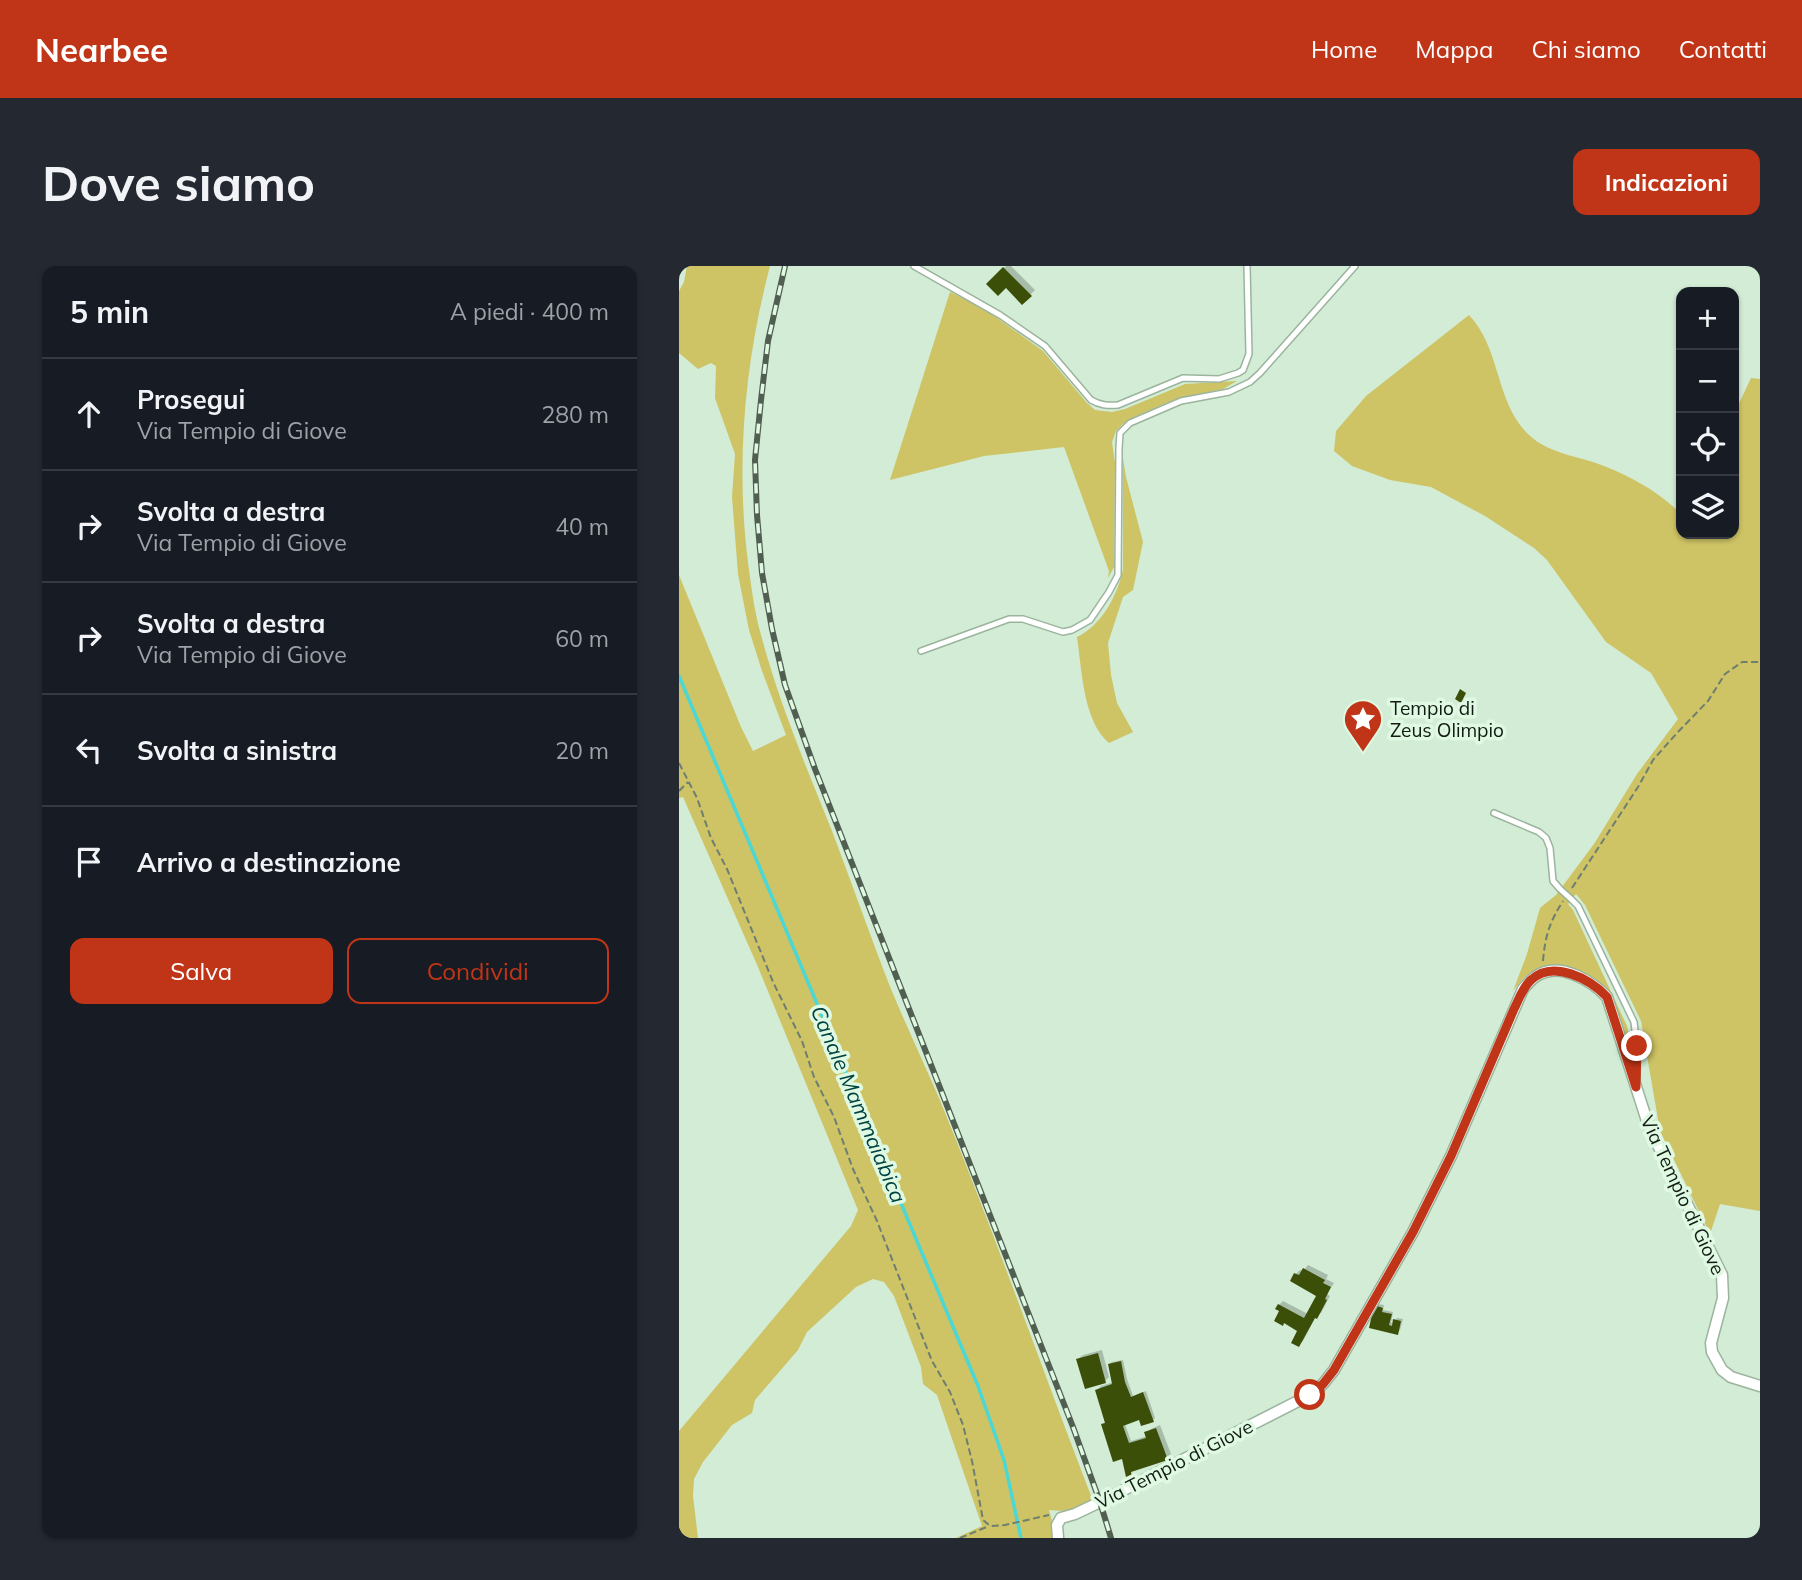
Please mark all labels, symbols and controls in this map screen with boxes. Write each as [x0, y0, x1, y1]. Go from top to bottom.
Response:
text: Nearbee [35, 29, 168, 70]
text: Home [1311, 34, 1377, 64]
text: Mappa [1415, 34, 1493, 64]
text: Chi siamo [1531, 34, 1641, 64]
text: Contatti [1679, 34, 1767, 64]
button: Indicazioni [1573, 149, 1760, 215]
text: Dove siamo [42, 152, 315, 213]
map controls [1676, 287, 1739, 539]
button: + [1676, 287, 1739, 350]
text: 5 min [70, 293, 149, 331]
text: A piedi · 400 m [450, 297, 609, 326]
button: − [1676, 350, 1739, 413]
text: Prosegui [137, 383, 245, 416]
icon: ahead [70, 395, 108, 433]
text: 280 m [541, 400, 609, 429]
button: locate [1676, 413, 1739, 476]
text: Via Tempio di Giove [137, 416, 347, 445]
button: layers [1676, 476, 1739, 539]
text: Svolta a destra [137, 495, 325, 528]
icon: right [70, 507, 108, 545]
text: 40 m [555, 512, 609, 541]
text: Via Tempio di Giove [137, 528, 347, 557]
text: Svolta a destra [137, 607, 325, 640]
icon: right [70, 619, 108, 657]
text: 60 m [555, 624, 609, 653]
text: Via Tempio di Giove [137, 640, 347, 669]
place label: Tempio di Zeus Olimpio [1390, 696, 1504, 742]
place icon: Tempio di Zeus Olimpio [1342, 698, 1384, 753]
icon: left [70, 731, 108, 769]
text: Svolta a sinistra [137, 734, 337, 767]
text: 20 m [555, 736, 609, 765]
icon: arrive [70, 843, 108, 881]
text: Arrivo a destinazione [137, 846, 401, 879]
button: Salva [70, 938, 333, 1004]
button: Condividi [347, 938, 609, 1004]
water label: Canale Mammaiabica [806, 1002, 912, 1206]
route end [1621, 1030, 1652, 1061]
street label: Via Tempio di Giove [1636, 1111, 1730, 1279]
route start [1294, 1379, 1325, 1410]
street label: Via Tempio di Giove [1091, 1414, 1257, 1514]

